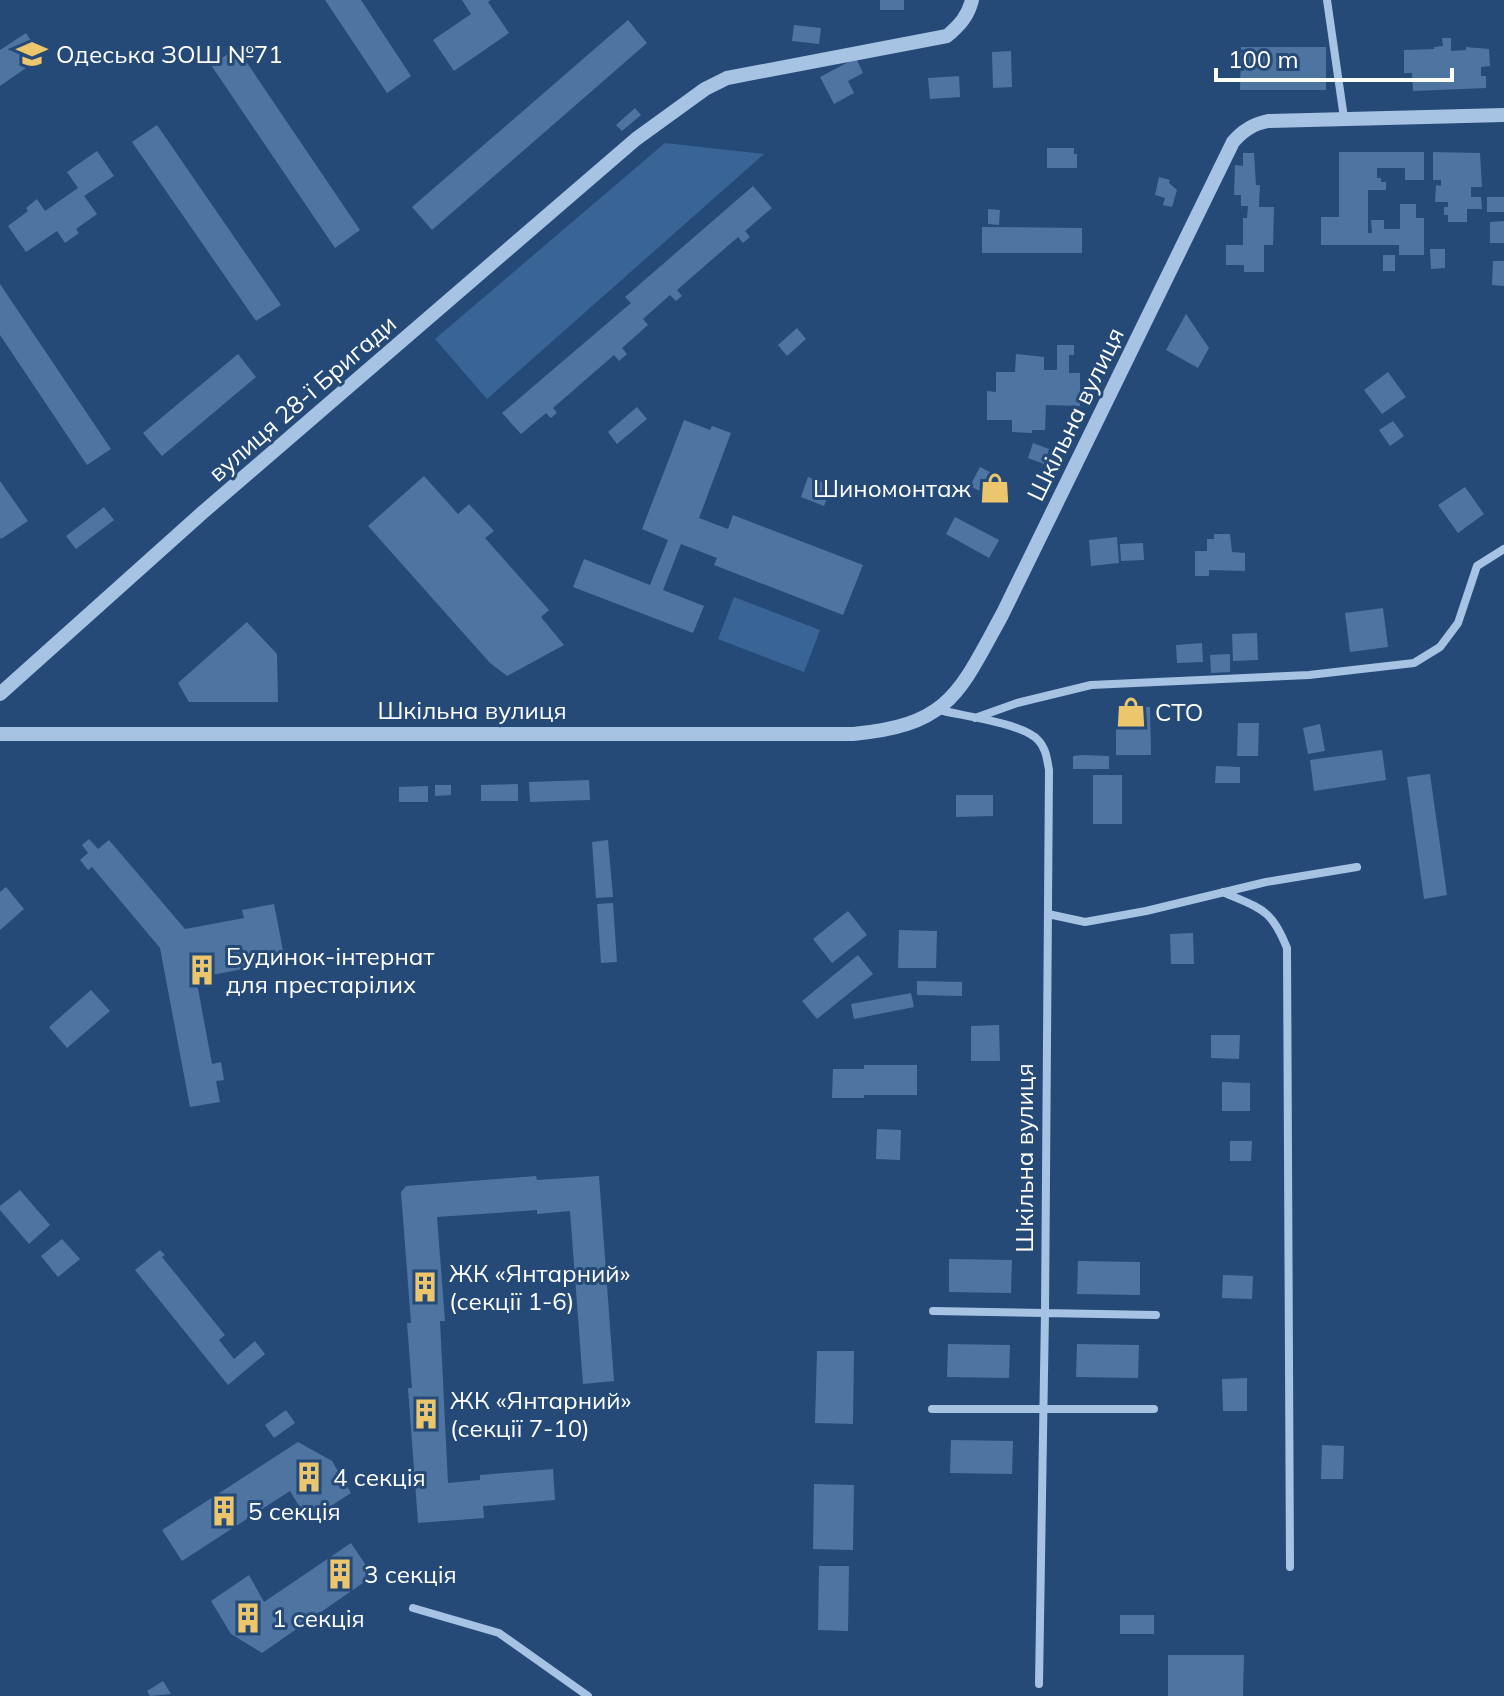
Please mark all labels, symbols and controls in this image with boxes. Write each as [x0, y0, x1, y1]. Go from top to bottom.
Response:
scale bar [1216, 32, 1452, 82]
school or university icon: Одеська ЗОШ №71 [15, 37, 49, 71]
place label: Одеська ЗОШ №71 [56, 39, 283, 69]
text: 100 m [1228, 44, 1299, 74]
street label: вулиця 28-ї Бригади [202, 308, 402, 488]
street label: Шкільна вулиця [1020, 322, 1130, 506]
shop icon: Шиномонтаж [978, 471, 1012, 505]
place label: Шиномонтаж [813, 473, 972, 503]
street label: Шкільна вулиця [377, 695, 567, 725]
shop icon: СТО [1114, 695, 1148, 729]
place label: СТО [1155, 697, 1203, 727]
place label: Будинок-інтернат для престарілих [226, 941, 434, 999]
building icon: Будинок-інтернат для престарілих [185, 953, 219, 987]
street label: Шкільна вулиця [1009, 1063, 1039, 1253]
place label: ЖК «Янтарний» (секції 1-6) [449, 1258, 631, 1316]
building icon: ЖК «Янтарний» (секції 1-6) [408, 1270, 442, 1304]
place label: ЖК «Янтарний» (секції 7-10) [450, 1385, 632, 1443]
building icon: ЖК «Янтарний» (секції 7-10) [409, 1397, 443, 1431]
building icon: 4 секція [292, 1460, 326, 1494]
place label: 4 секція [333, 1462, 426, 1492]
building icon: 5 секція [207, 1494, 241, 1528]
place label: 5 секція [248, 1496, 341, 1526]
building icon: 3 секція [323, 1557, 357, 1591]
place label: 3 секція [364, 1559, 457, 1589]
building icon: 1 секція [231, 1601, 265, 1635]
place label: 1 секція [272, 1603, 365, 1633]

